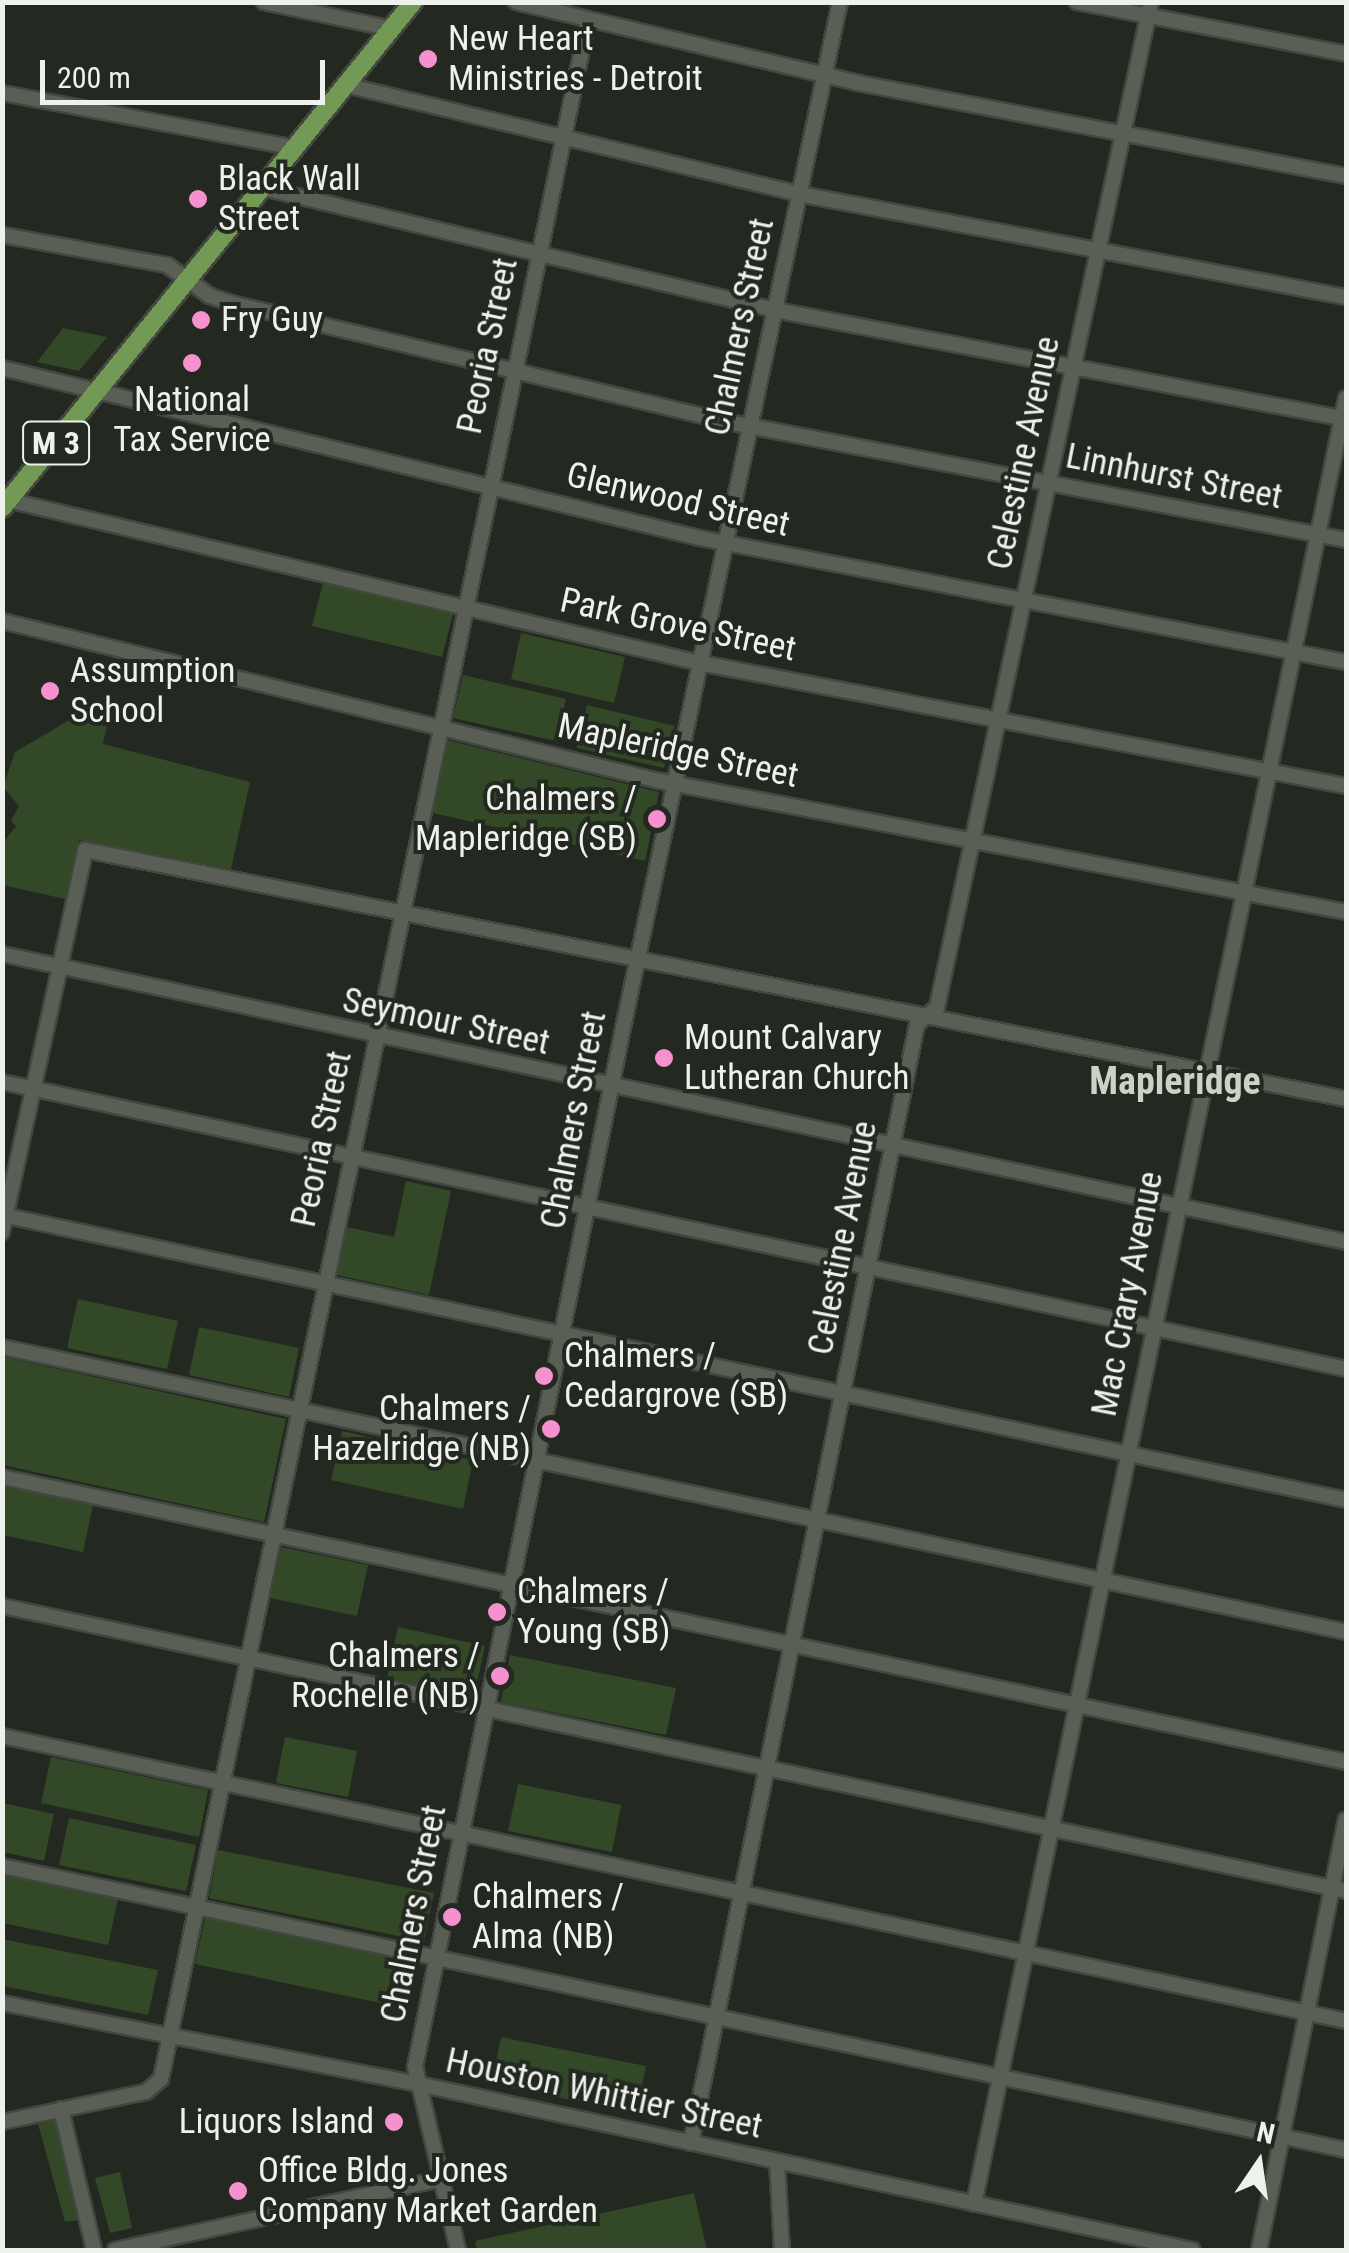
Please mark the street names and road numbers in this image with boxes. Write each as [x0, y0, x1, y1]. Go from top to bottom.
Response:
street label: Chalmers Street [696, 215, 784, 439]
street label: Peoria Street [449, 254, 527, 438]
street label: Celestine Avenue [979, 333, 1069, 573]
road number: M 3 [21, 416, 91, 470]
street label: Linnhurst Street [1062, 435, 1286, 519]
street label: Glenwood Street [563, 454, 793, 546]
street label: Park Grove Street [556, 580, 800, 670]
street label: Mapleridge Street [554, 705, 802, 797]
street label: Seymour Street [339, 980, 553, 1064]
street label: Chalmers Street [532, 1008, 616, 1232]
street label: Peoria Street [283, 1047, 361, 1231]
street label: Celestine Avenue [800, 1118, 886, 1358]
street label: Mac Crary Avenue [1084, 1168, 1172, 1420]
street label: Chalmers Street [372, 1802, 456, 2026]
street label: Houston Whittier Street [442, 2040, 766, 2148]

